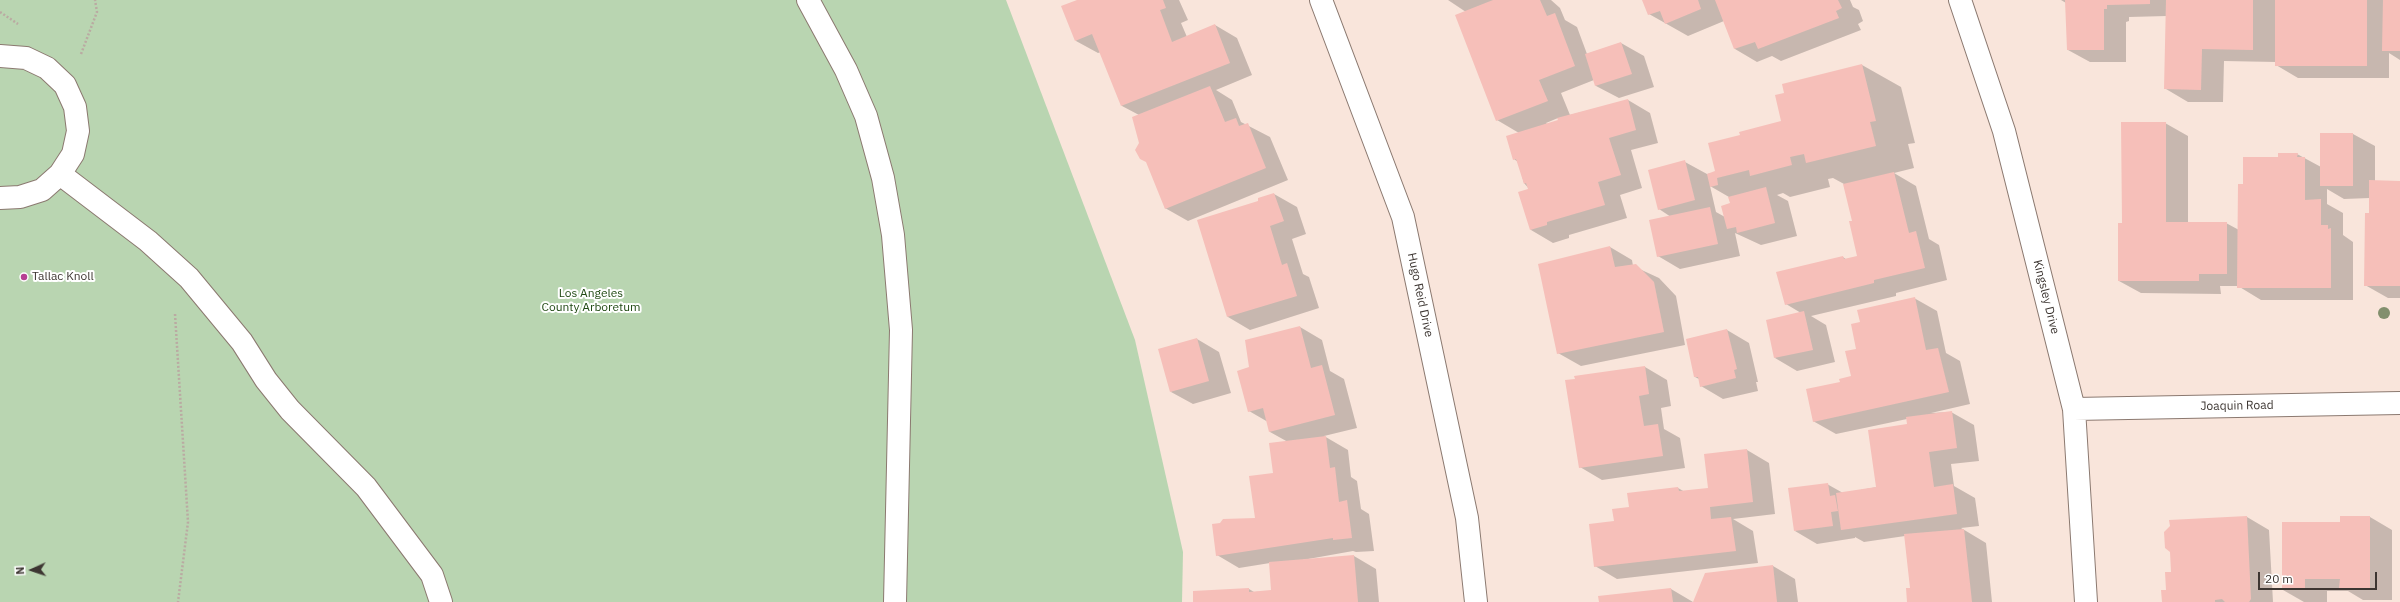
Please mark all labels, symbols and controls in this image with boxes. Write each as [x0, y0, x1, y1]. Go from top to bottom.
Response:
street label: Hugo Reid Drive [1404, 252, 1436, 338]
street label: Kingsley Drive [2030, 258, 2062, 336]
place label: Tallac Knoll [32, 270, 94, 284]
marker: Tallac Knoll [19, 272, 29, 282]
park label: Los Angeles County Arboretum [541, 287, 641, 315]
street label: Joaquin Road [2200, 398, 2274, 414]
north arrow [12, 550, 52, 590]
scale bar [2260, 564, 2379, 590]
text: N [13, 566, 27, 575]
text: 20 m [2265, 571, 2293, 586]

